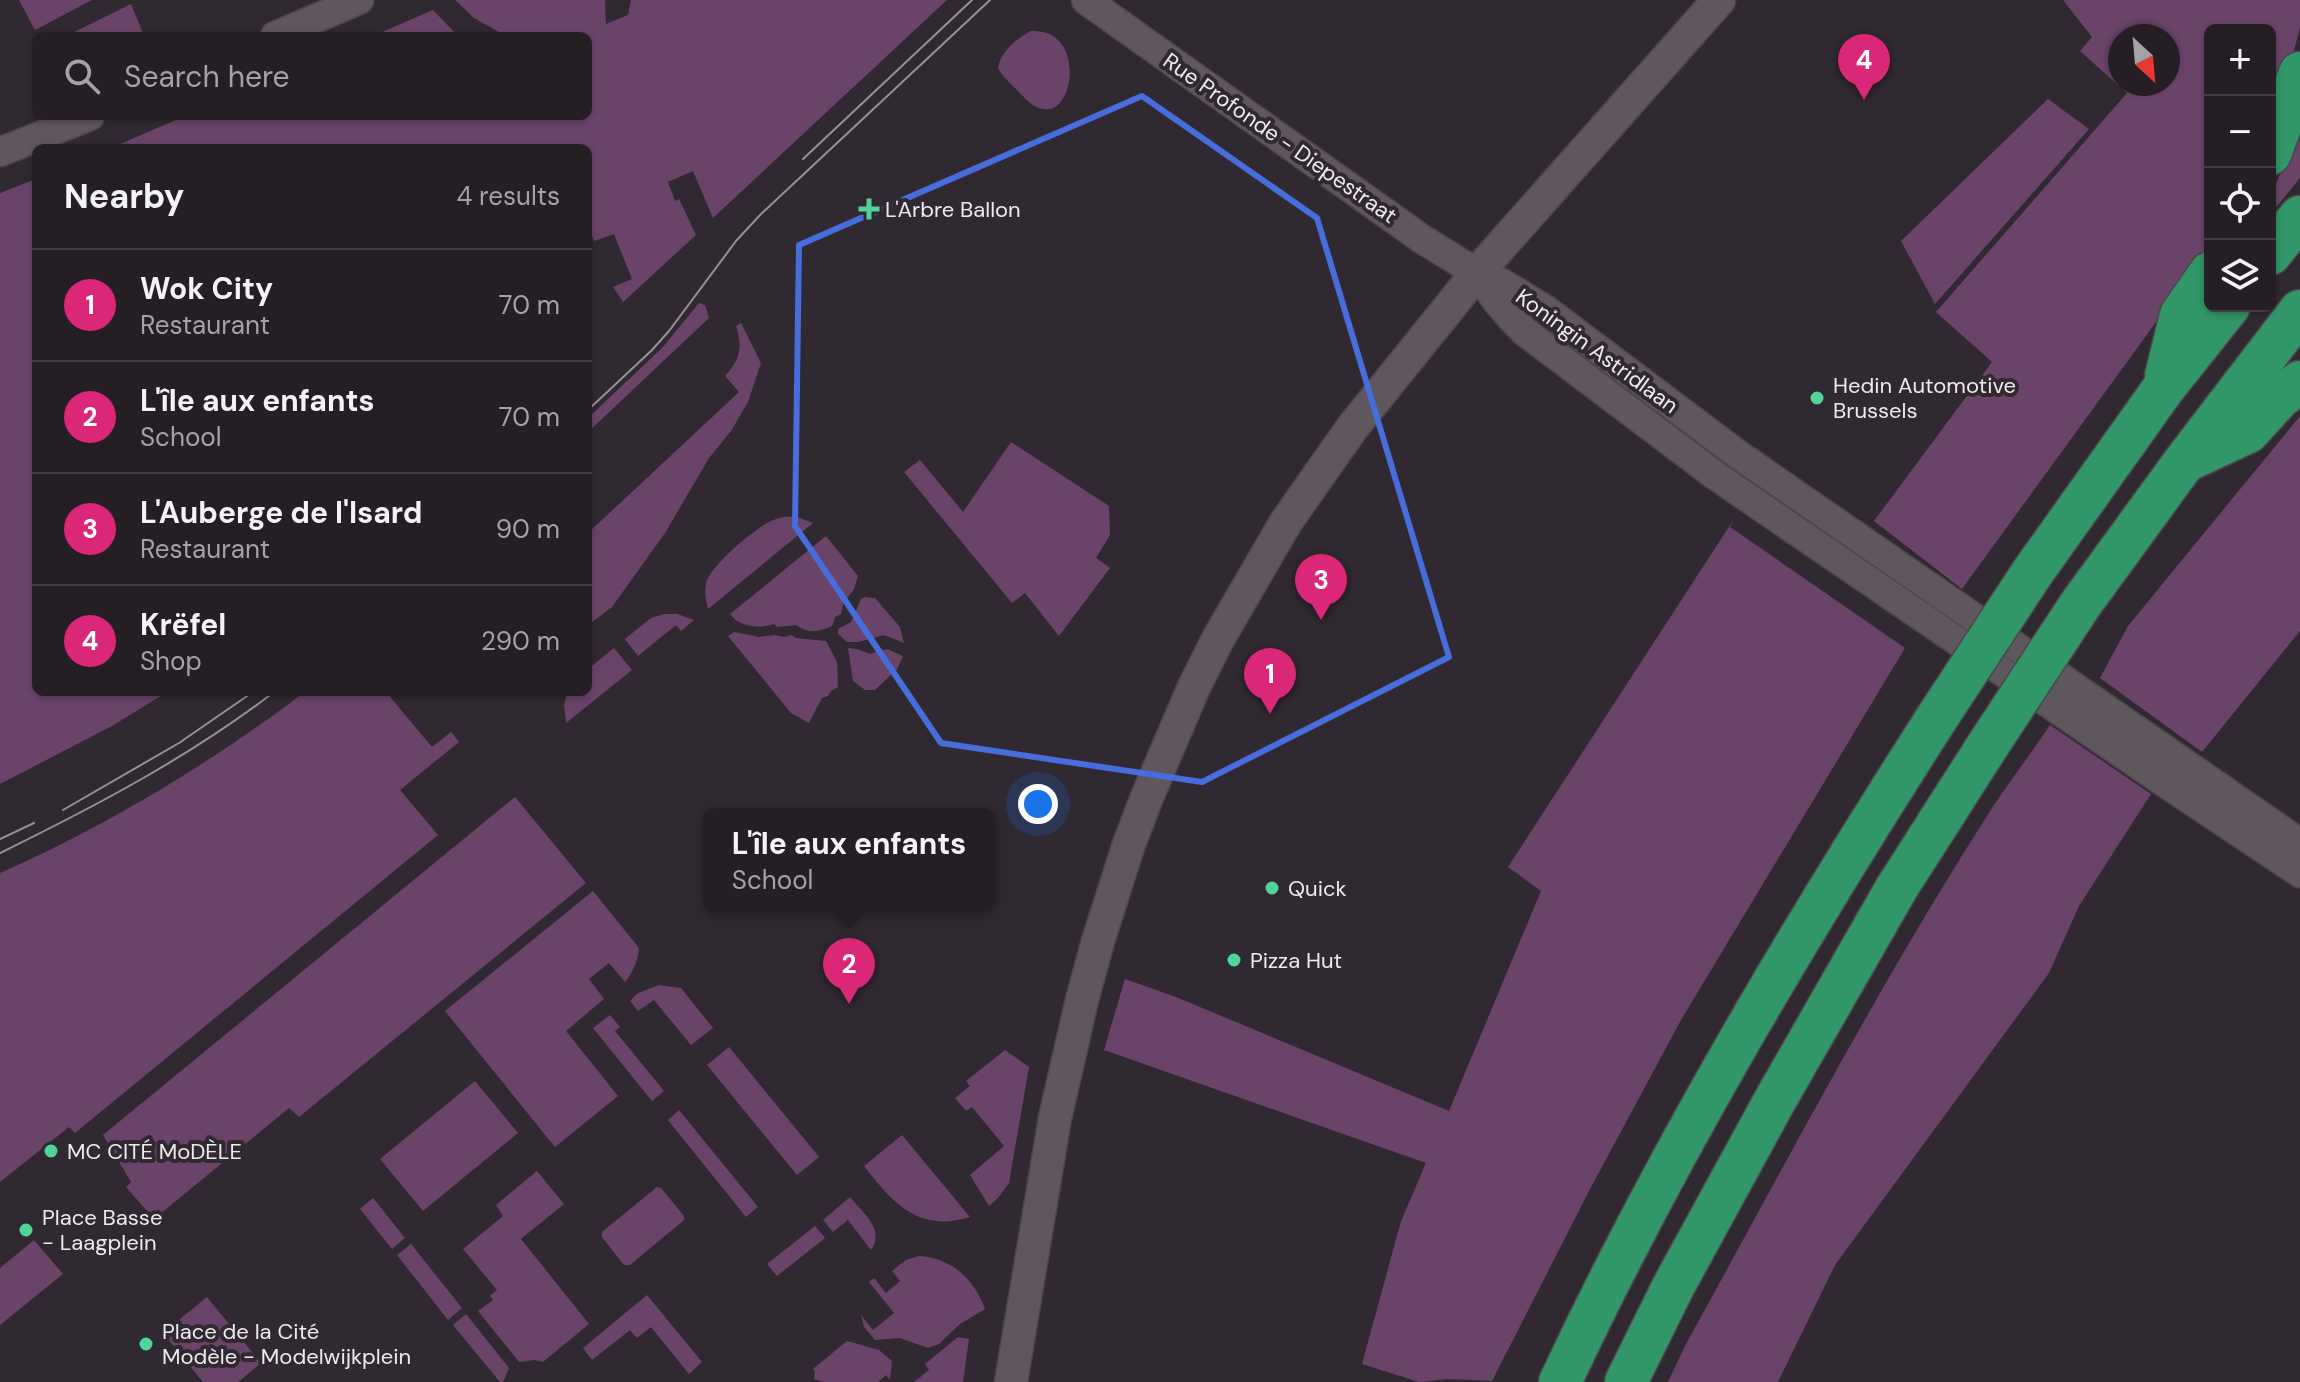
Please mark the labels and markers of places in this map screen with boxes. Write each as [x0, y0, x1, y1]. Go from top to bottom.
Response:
pin: 4 [1838, 34, 1890, 100]
place label: L'Arbre Ballon [885, 195, 1021, 224]
marker: L'Arbre Ballon [860, 200, 878, 218]
place label: Hedin Automotive Brussels [1833, 371, 2016, 425]
marker: Hedin Automotive Brussels [1808, 389, 1826, 407]
pin: 3 [1295, 554, 1347, 620]
pin: 1 [1244, 648, 1296, 714]
place label: Quick [1288, 874, 1347, 903]
marker: Quick [1263, 879, 1281, 897]
pin: 2 [823, 938, 875, 1004]
place label: Pizza Hut [1250, 946, 1342, 975]
marker: Pizza Hut [1225, 951, 1243, 969]
place label: MC CITÉ MoDÈLE [67, 1137, 242, 1166]
marker: MC CITÉ MoDÈLE [42, 1142, 60, 1160]
place label: Place Basse - Laagplein [42, 1203, 162, 1257]
marker: Place Basse - Laagplein [17, 1221, 35, 1239]
place label: Place de la Cité Modèle - Modelwijkplein [162, 1317, 411, 1371]
marker: Place de la Cité Modèle - Modelwijkplein [137, 1335, 155, 1353]

